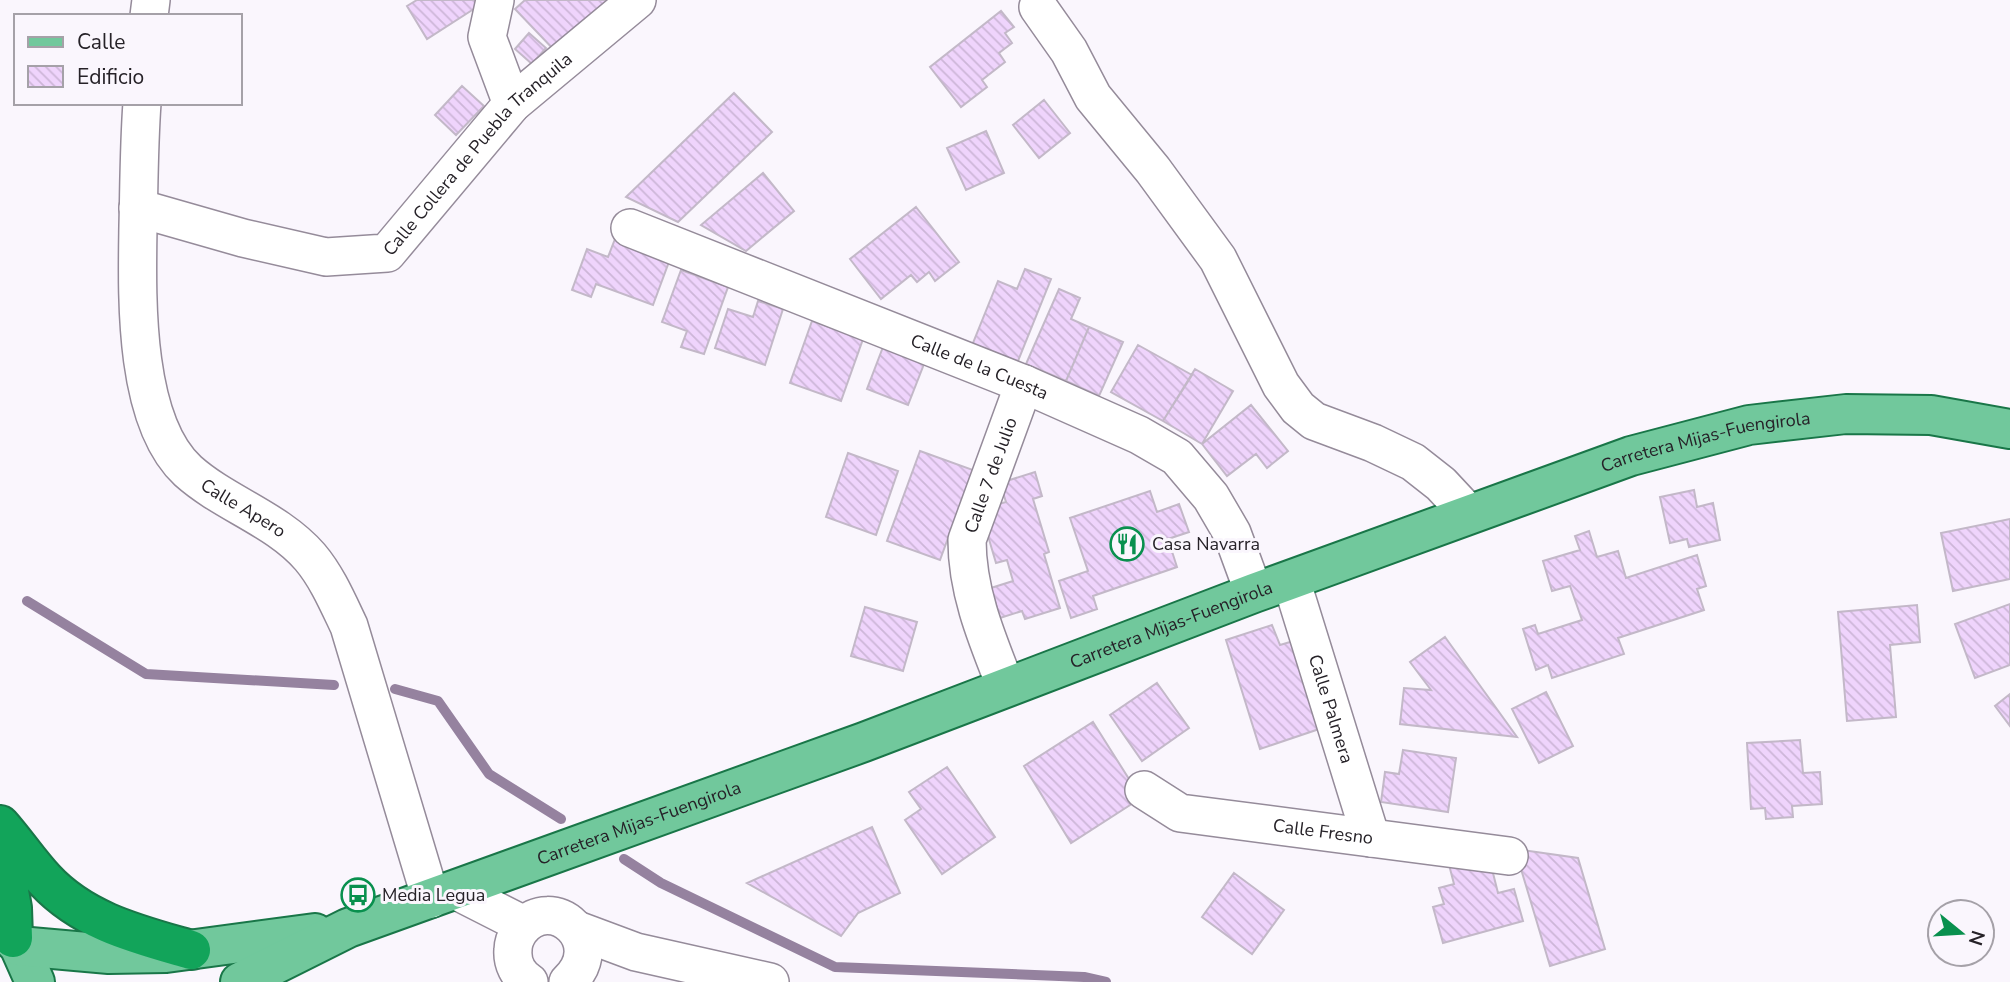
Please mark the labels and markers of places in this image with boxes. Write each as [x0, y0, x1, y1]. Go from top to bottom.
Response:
restaurant icon: Casa Navarra [1108, 525, 1146, 563]
place label: Casa Navarra [1152, 532, 1260, 556]
bus stop icon: Media Legua [339, 876, 377, 914]
place label: Media Legua [382, 883, 485, 907]

